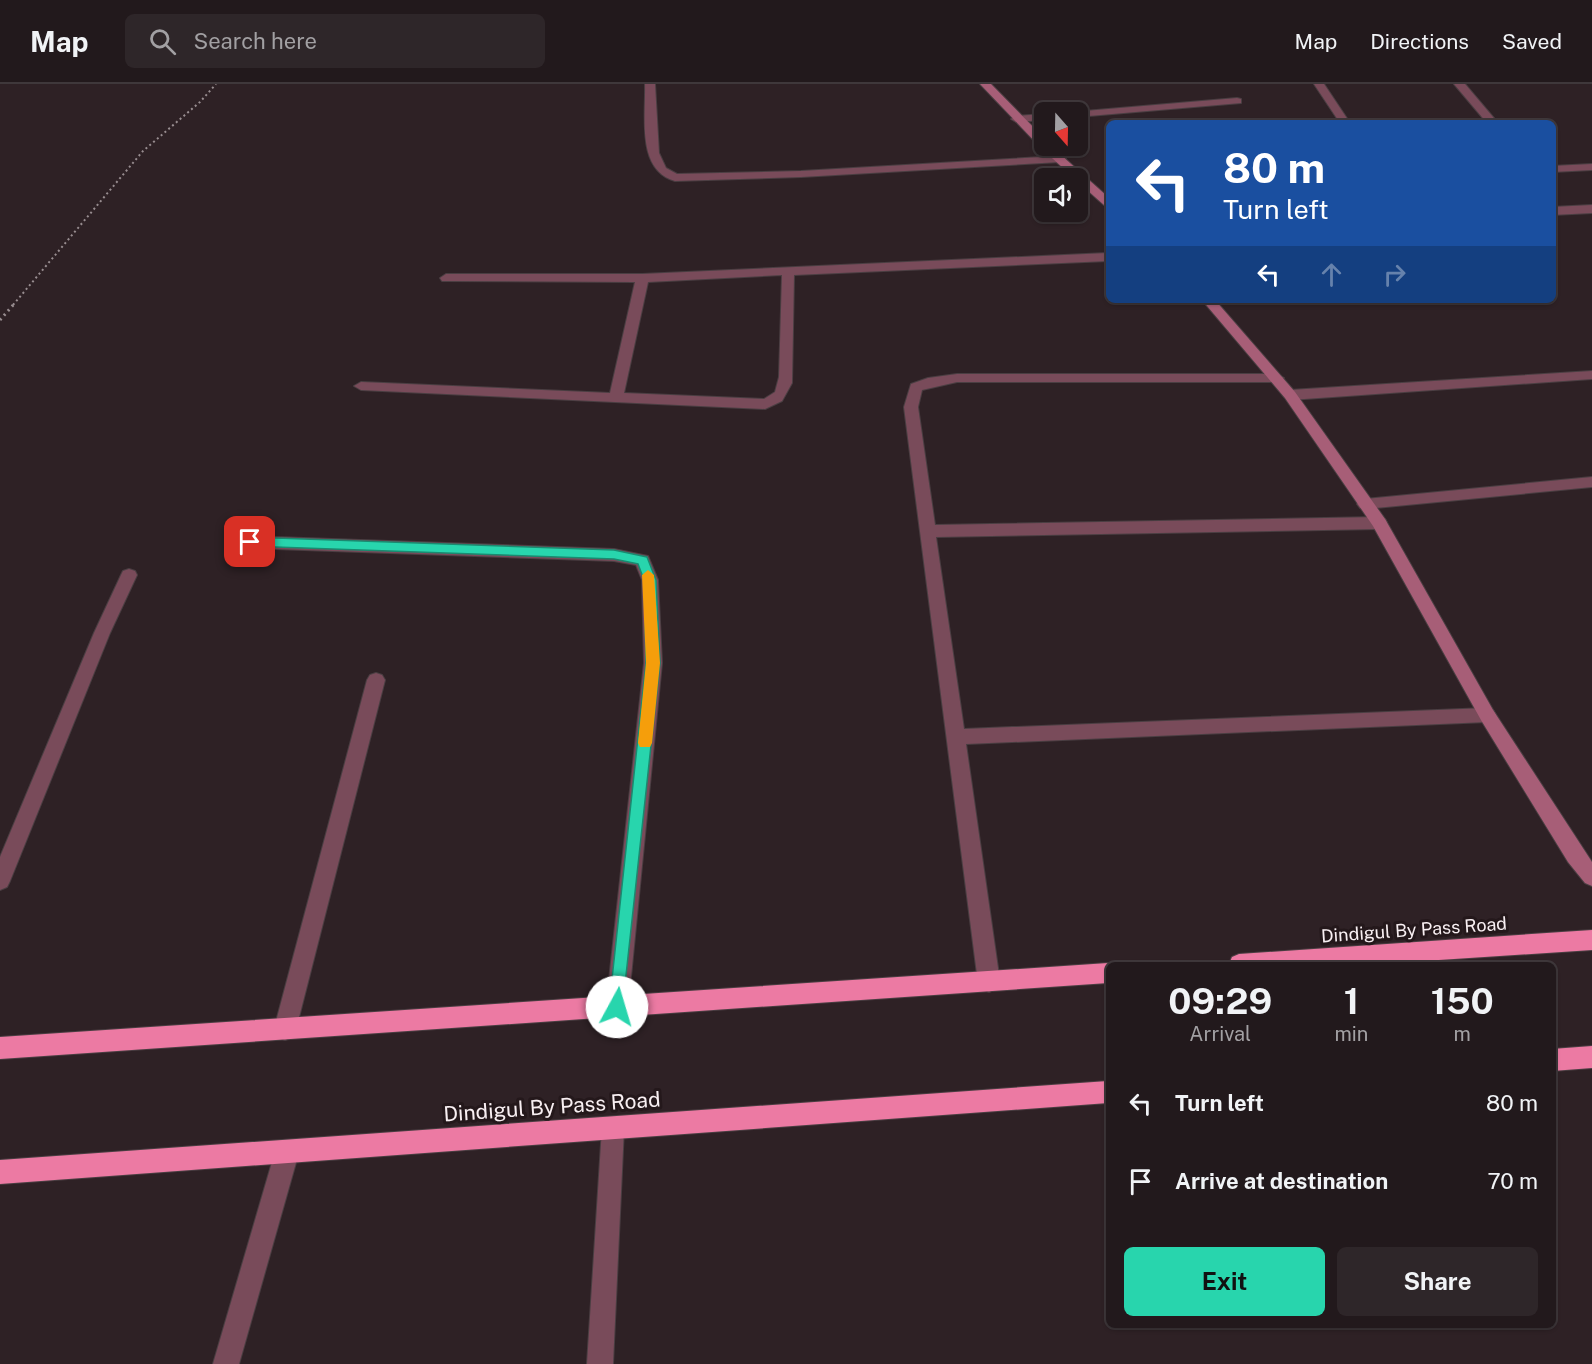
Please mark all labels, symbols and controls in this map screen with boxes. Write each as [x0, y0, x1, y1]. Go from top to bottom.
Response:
search box [125, 14, 545, 68]
text: Map [30, 25, 89, 58]
icon: search [146, 25, 179, 58]
text: Search here [194, 28, 317, 54]
text: Map [1295, 29, 1337, 54]
text: Directions [1370, 29, 1469, 54]
text: Saved [1502, 29, 1562, 54]
north arrow [1034, 102, 1088, 156]
map controls [1034, 102, 1088, 222]
text: 80 m [1223, 143, 1325, 192]
icon: left [1124, 144, 1202, 222]
button: sound [1034, 168, 1088, 222]
text: Turn left [1223, 193, 1329, 225]
icon: left [1252, 258, 1285, 291]
icon: ahead [1315, 258, 1348, 291]
icon: right [1378, 258, 1411, 291]
pin [224, 516, 275, 567]
icon: arrive [233, 525, 266, 558]
street label: Dindigul By Pass Road [1320, 913, 1508, 946]
position arrow [585, 975, 649, 1039]
text: 09:29 [1168, 980, 1272, 1022]
text: 1 [1344, 980, 1359, 1022]
text: 150 [1431, 980, 1494, 1022]
text: Arrival [1189, 1022, 1251, 1046]
text: min [1334, 1022, 1368, 1046]
text: m [1454, 1022, 1471, 1046]
street label: Dindigul By Pass Road [443, 1086, 661, 1127]
icon: left [1124, 1087, 1157, 1120]
text: Turn left [1175, 1090, 1264, 1116]
text: 80 m [1486, 1090, 1538, 1116]
icon: arrive [1124, 1165, 1157, 1198]
text: Arrive at destination [1175, 1168, 1388, 1194]
text: 70 m [1487, 1168, 1538, 1194]
button: Exit [1124, 1247, 1325, 1316]
button: Share [1337, 1247, 1538, 1316]

